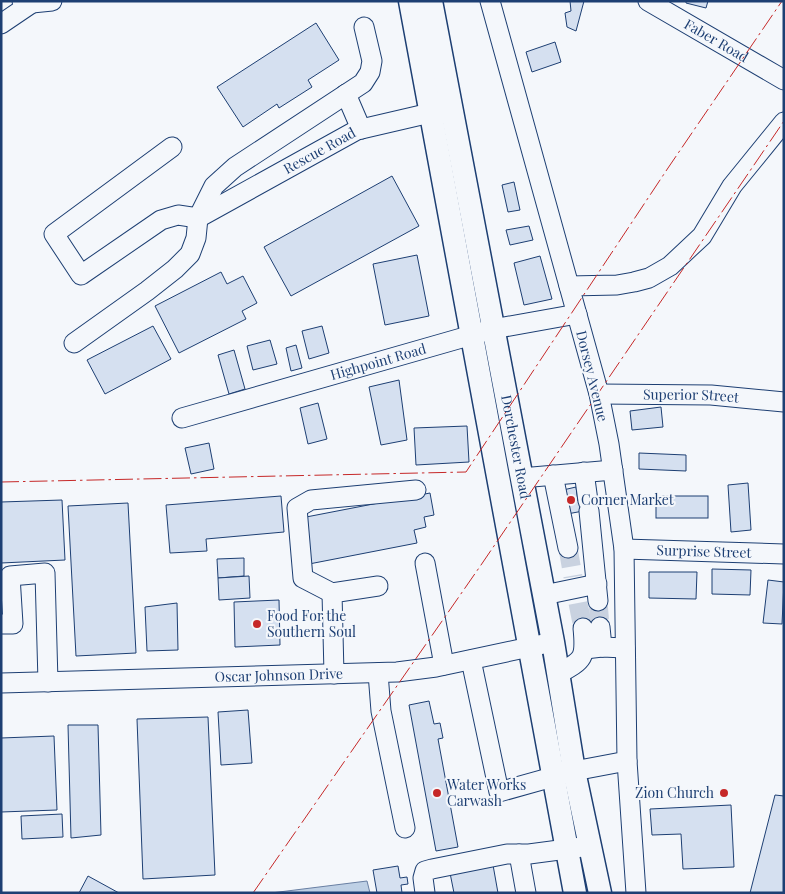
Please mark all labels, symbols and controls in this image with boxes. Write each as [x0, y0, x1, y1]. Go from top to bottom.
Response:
street label: Faber Road [681, 14, 752, 66]
street label: Rescue Road [280, 123, 359, 178]
street label: Dorsey Avenue [572, 328, 613, 423]
street label: Highpoint Road [328, 339, 428, 384]
street label: Superior Street [643, 384, 741, 407]
street label: Dorchester Road [497, 393, 536, 501]
place label: Corner Market [581, 490, 675, 509]
marker: Corner Market [565, 494, 577, 506]
street label: Surprise Street [656, 540, 753, 562]
place label: Food For the Southern Soul [267, 606, 356, 641]
marker: Food For the Southern Soul [251, 618, 263, 630]
street label: Oscar Johnson Drive [214, 664, 343, 686]
place label: Water Works Carwash [446, 775, 526, 810]
place label: Zion Church [635, 783, 715, 802]
marker: Water Works Carwash [431, 787, 443, 799]
marker: Zion Church [718, 787, 730, 799]

